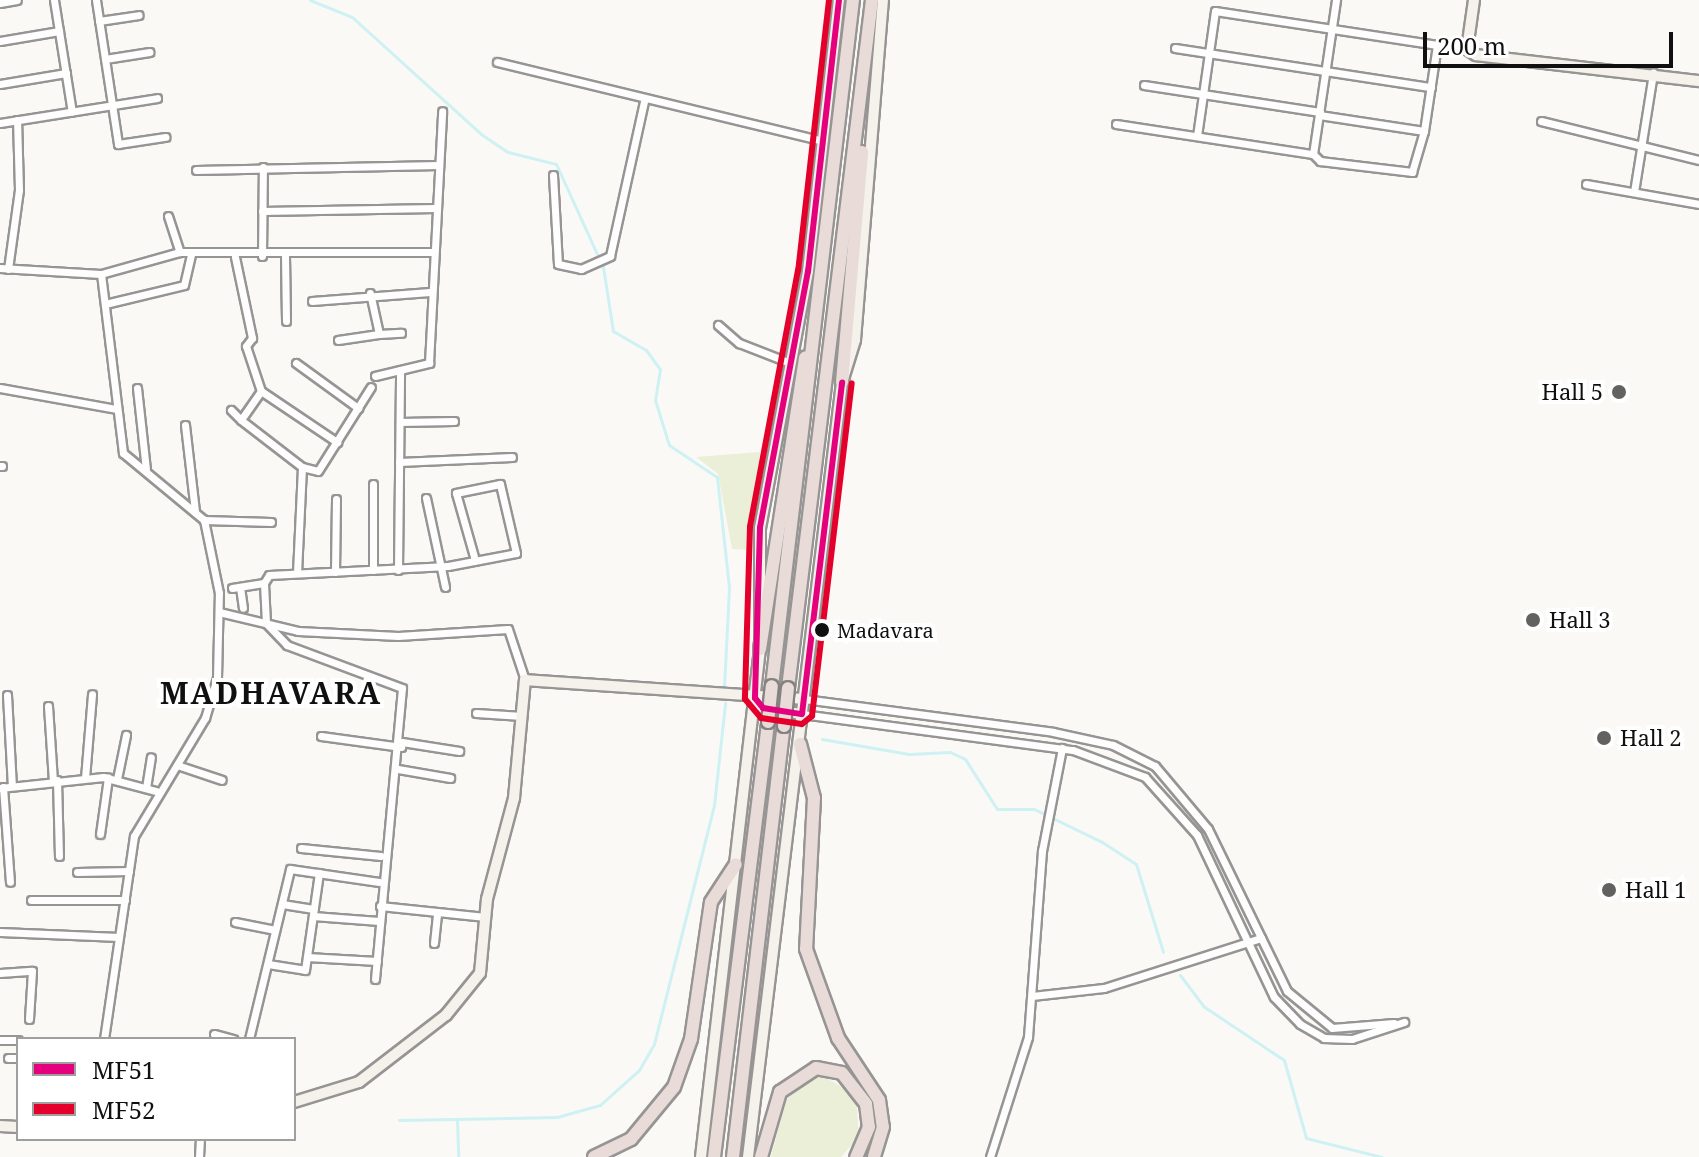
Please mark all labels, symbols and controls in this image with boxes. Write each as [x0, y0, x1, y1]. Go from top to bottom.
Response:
scale bar [1427, 16, 1677, 66]
text: 200 m [1437, 29, 1506, 62]
place label: Hall 5 [1542, 379, 1603, 405]
marker: Hall 5 [1610, 383, 1628, 401]
place label: Hall 3 [1549, 607, 1610, 633]
marker: Hall 3 [1524, 611, 1542, 629]
place label: Madavara [837, 618, 934, 642]
marker: Madavara [814, 622, 830, 638]
district label: MADHAVARA [160, 675, 382, 711]
place label: Hall 2 [1620, 725, 1681, 751]
marker: Hall 2 [1595, 729, 1613, 747]
place label: Hall 1 [1625, 877, 1686, 903]
marker: Hall 1 [1600, 881, 1618, 899]
legend [16, 1037, 296, 1141]
text: MF51 [92, 1053, 156, 1086]
text: MF52 [92, 1093, 156, 1126]

